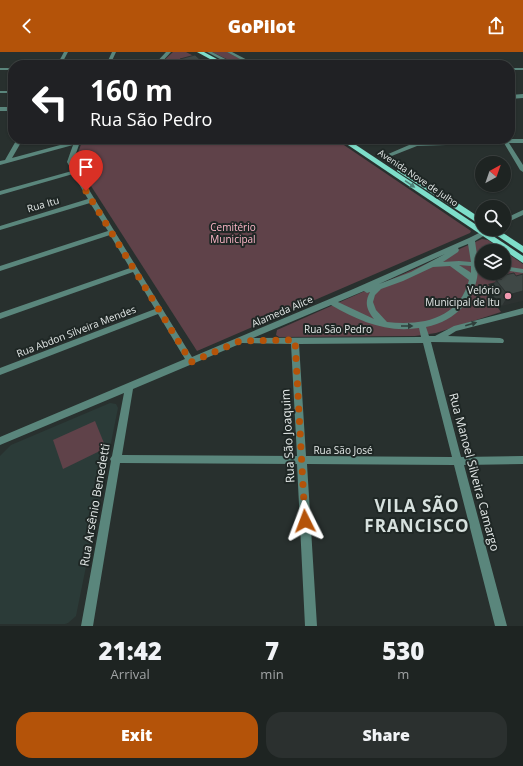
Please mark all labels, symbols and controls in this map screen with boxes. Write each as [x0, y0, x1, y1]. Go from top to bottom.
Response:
text: GoPilot [228, 14, 295, 38]
icon: back [16, 15, 38, 37]
icon: share [485, 15, 507, 37]
text: 160 m [90, 71, 173, 109]
icon: left [24, 76, 76, 128]
text: Rua São Pedro [90, 107, 212, 131]
street label: Avenida Nove de Julho [376, 146, 461, 209]
pin [69, 150, 103, 191]
icon: arrive [75, 156, 97, 178]
north arrow [475, 156, 511, 192]
map controls [475, 156, 511, 280]
one-way arrow [404, 180, 415, 188]
street label: Rua Itu [25, 193, 61, 215]
button: search [475, 200, 511, 236]
park label: Cemitério Municipal [210, 220, 256, 246]
button: layers [475, 244, 511, 280]
place label: Velório Municipal de Itu [425, 283, 500, 309]
marker: Velório Municipal de Itu [503, 291, 513, 301]
street label: Alameda Alice [249, 292, 315, 330]
street label: Rua Abdon Silveira Mendes [14, 302, 138, 360]
one-way arrow [466, 321, 478, 327]
street label: Rua São Pedro [304, 322, 372, 336]
one-way arrow [401, 323, 414, 329]
street label: Rua São Joaquim [277, 389, 298, 483]
street label: Rua Manoel Silveira Camargo [445, 391, 504, 553]
street label: Rua Arsênio Benedetti [75, 442, 114, 568]
street label: Rua São José [313, 443, 373, 457]
district label: VILA SÃO FRANCISCO [364, 494, 470, 537]
position arrow [284, 500, 326, 542]
text: 21:42 [99, 634, 162, 667]
text: 7 [265, 634, 279, 667]
text: 530 [382, 634, 424, 667]
text: Arrival [111, 665, 150, 683]
text: min [260, 665, 284, 683]
text: m [397, 665, 409, 683]
button: Exit [16, 712, 258, 758]
button: Share [266, 712, 507, 758]

